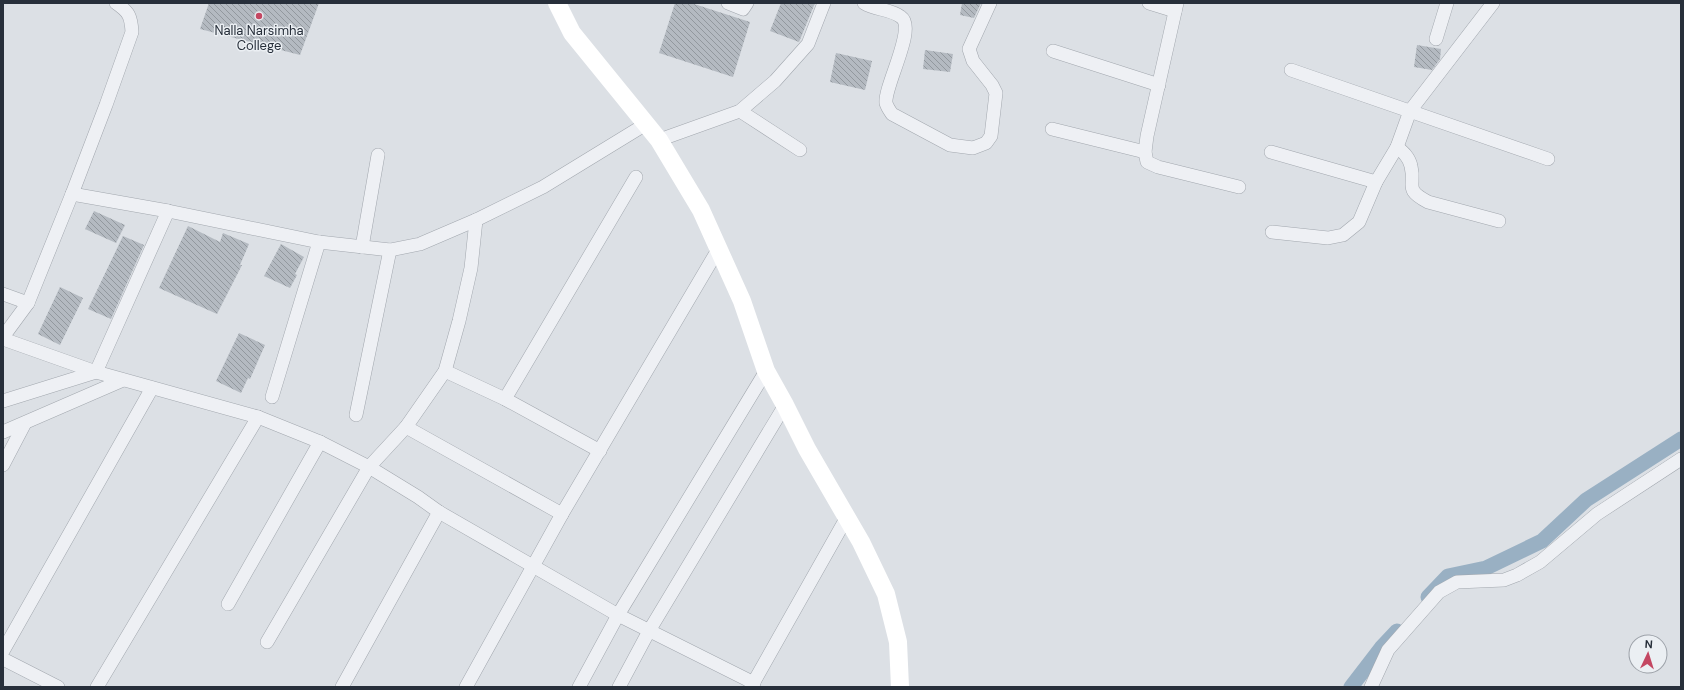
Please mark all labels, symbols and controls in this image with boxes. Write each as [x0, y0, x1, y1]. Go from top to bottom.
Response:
marker: Nalla Narsimha College [254, 11, 264, 21]
place label: Nalla Narsimha College [214, 22, 304, 54]
north arrow [1628, 634, 1668, 674]
text: N [1644, 637, 1653, 651]

